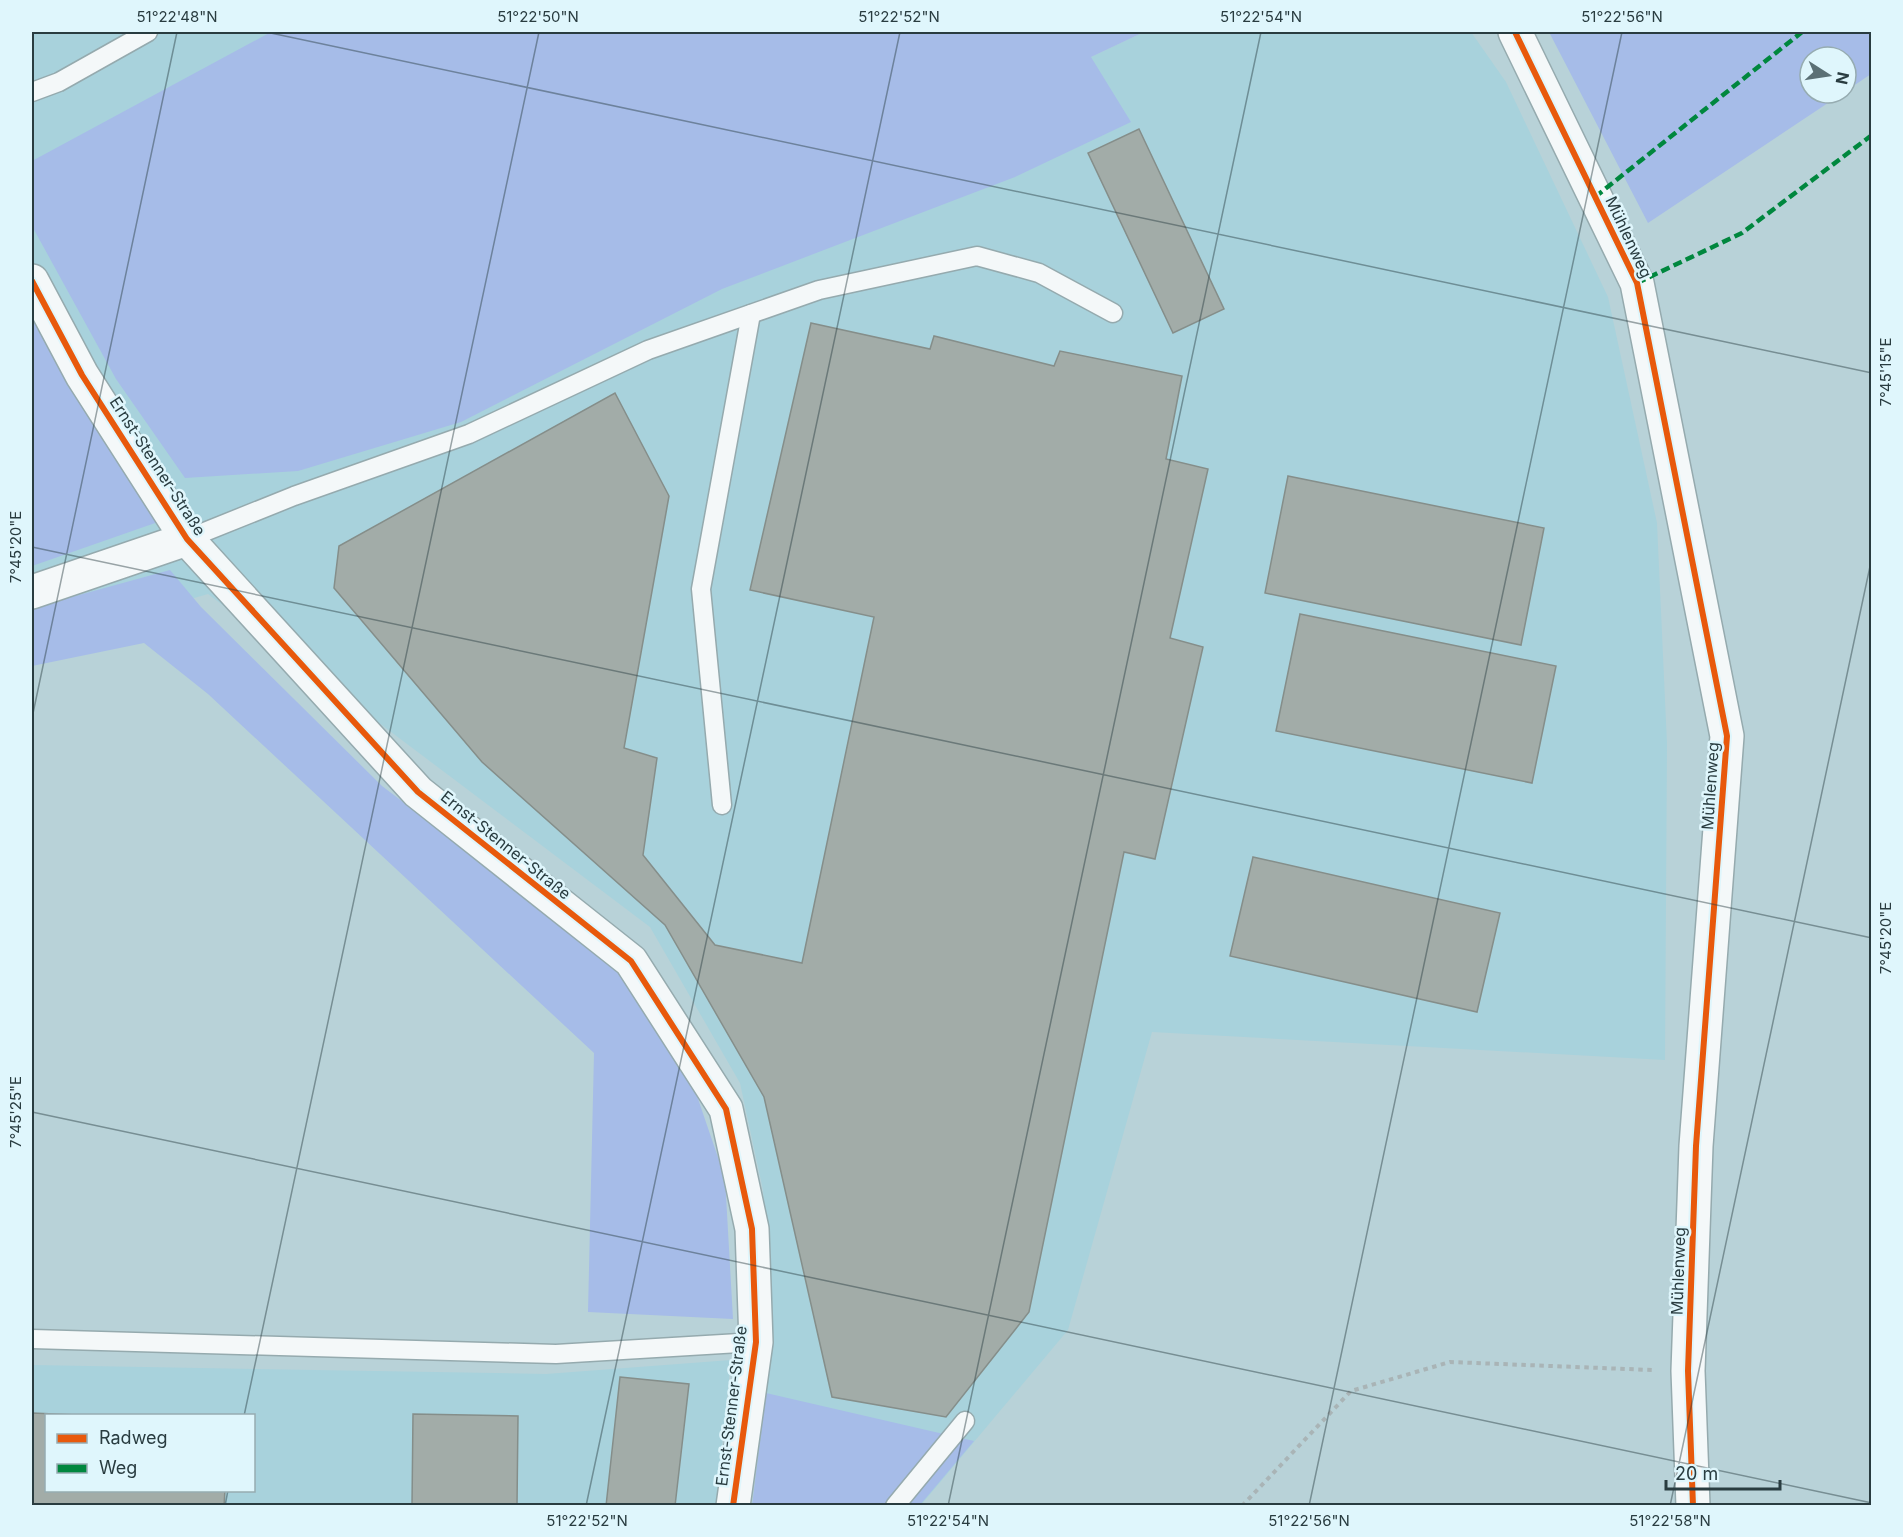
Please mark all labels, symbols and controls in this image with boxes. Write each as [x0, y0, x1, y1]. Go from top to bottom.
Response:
text: 51°22'48"N [136, 7, 218, 26]
text: 51°22'50"N [497, 7, 579, 26]
text: 51°22'52"N [858, 7, 940, 26]
text: 51°22'54"N [1220, 7, 1302, 26]
text: 51°22'56"N [1581, 7, 1663, 26]
north arrow [1798, 45, 1858, 105]
text: N [1832, 70, 1854, 86]
street label: Mühlenweg [1601, 193, 1657, 281]
text: 7°45'15"E [1876, 337, 1895, 407]
street label: Ernst-Stenner-Straße [106, 393, 210, 539]
text: 7°45'20"E [6, 511, 25, 583]
street label: Mühlenweg [1697, 741, 1723, 831]
street label: Ernst-Stenner-Straße [437, 786, 575, 904]
text: 7°45'20"E [1876, 902, 1895, 974]
text: 7°45'25"E [6, 1076, 25, 1148]
street label: Mühlenweg [1666, 1227, 1690, 1315]
street label: Ernst-Stenner-Straße [711, 1325, 751, 1487]
legend [45, 1414, 255, 1492]
text: Radweg [99, 1427, 168, 1448]
scale bar [1666, 1453, 1780, 1491]
text: Weg [99, 1457, 137, 1478]
text: 20 m [1675, 1463, 1718, 1484]
text: 51°22'52"N [546, 1511, 628, 1530]
text: 51°22'54"N [907, 1511, 989, 1530]
text: 51°22'56"N [1268, 1511, 1350, 1530]
text: 51°22'58"N [1629, 1511, 1711, 1530]

